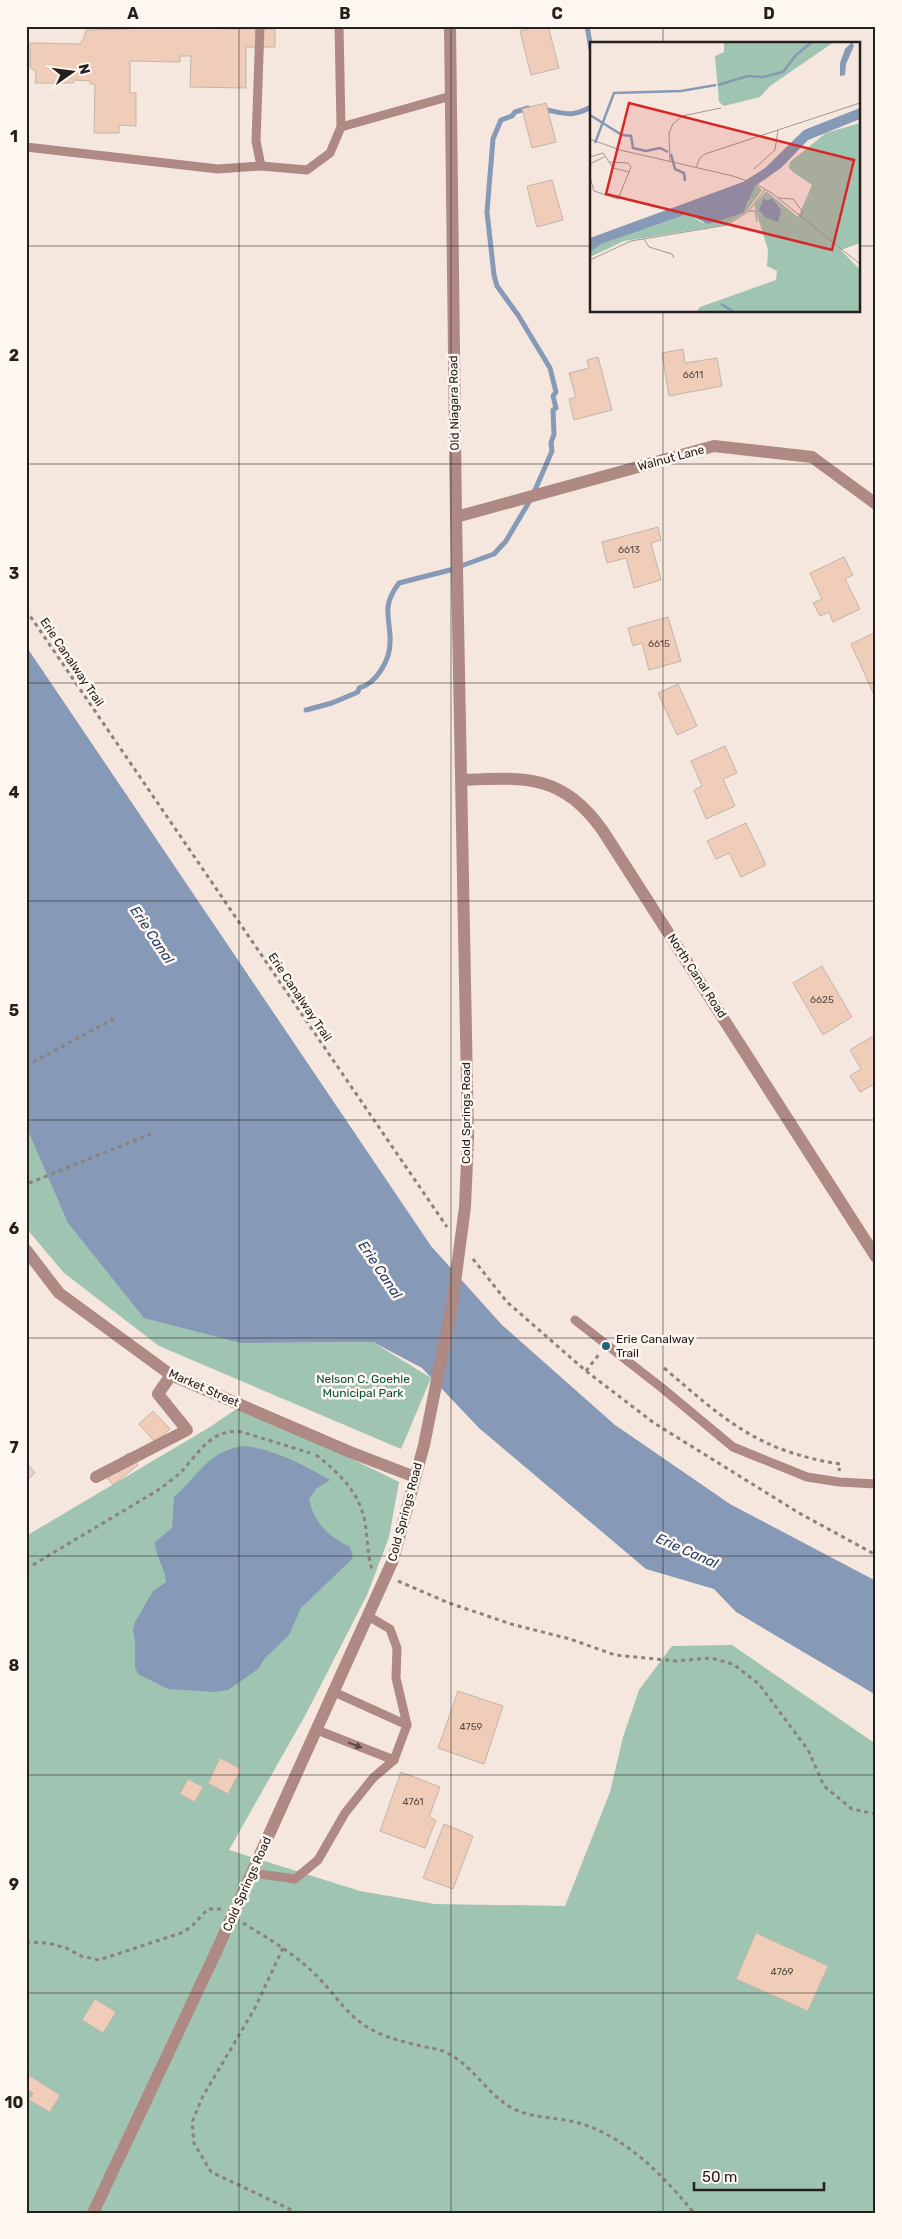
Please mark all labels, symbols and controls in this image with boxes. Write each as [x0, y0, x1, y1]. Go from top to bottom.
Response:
text: A [127, 4, 139, 23]
text: B [339, 4, 351, 23]
text: C [551, 4, 563, 23]
text: D [763, 4, 775, 23]
inset map [590, 42, 860, 312]
north arrow [48, 48, 98, 98]
text: N [75, 62, 94, 76]
text: 1 [10, 127, 18, 146]
text: 2 [9, 346, 19, 365]
street label: Old Niagara Road [446, 355, 462, 451]
house number: 6611 [683, 369, 703, 381]
street label: Walnut Lane [636, 442, 706, 474]
house number: 6613 [618, 544, 640, 556]
text: 3 [9, 564, 19, 583]
street label: Erie Canalway Trail [37, 615, 107, 709]
house number: 6615 [648, 638, 670, 650]
text: 4 [9, 783, 20, 802]
water label: Erie Canal [126, 903, 178, 968]
street label: North Canal Road [665, 931, 729, 1021]
street label: Erie Canalway Trail [265, 950, 335, 1044]
house number: 6625 [810, 994, 834, 1006]
text: 5 [9, 1001, 19, 1020]
street label: Cold Springs Road [459, 1062, 473, 1164]
text: 6 [9, 1219, 19, 1238]
water label: Erie Canal [354, 1238, 406, 1303]
place label: Erie Canalway Trail [616, 1332, 695, 1360]
marker: Erie Canalway Trail [600, 1340, 612, 1352]
street label: Market Street [167, 1366, 242, 1410]
park label: Nelson C. Goehle Municipal Park [316, 1372, 410, 1400]
text: 7 [9, 1438, 19, 1457]
street label: Cold Springs Road [385, 1461, 425, 1563]
water label: Erie Canal [653, 1530, 721, 1572]
text: 8 [9, 1656, 20, 1675]
house number: 4759 [459, 1721, 483, 1733]
one-way arrow [348, 1742, 363, 1749]
house number: 4761 [403, 1796, 423, 1808]
street label: Cold Springs Road [220, 1835, 274, 1933]
text: 9 [9, 1875, 19, 1894]
house number: 4769 [771, 1966, 793, 1978]
text: 10 [5, 2093, 24, 2112]
scale bar [694, 2159, 824, 2191]
text: 50 m [702, 2168, 737, 2186]

